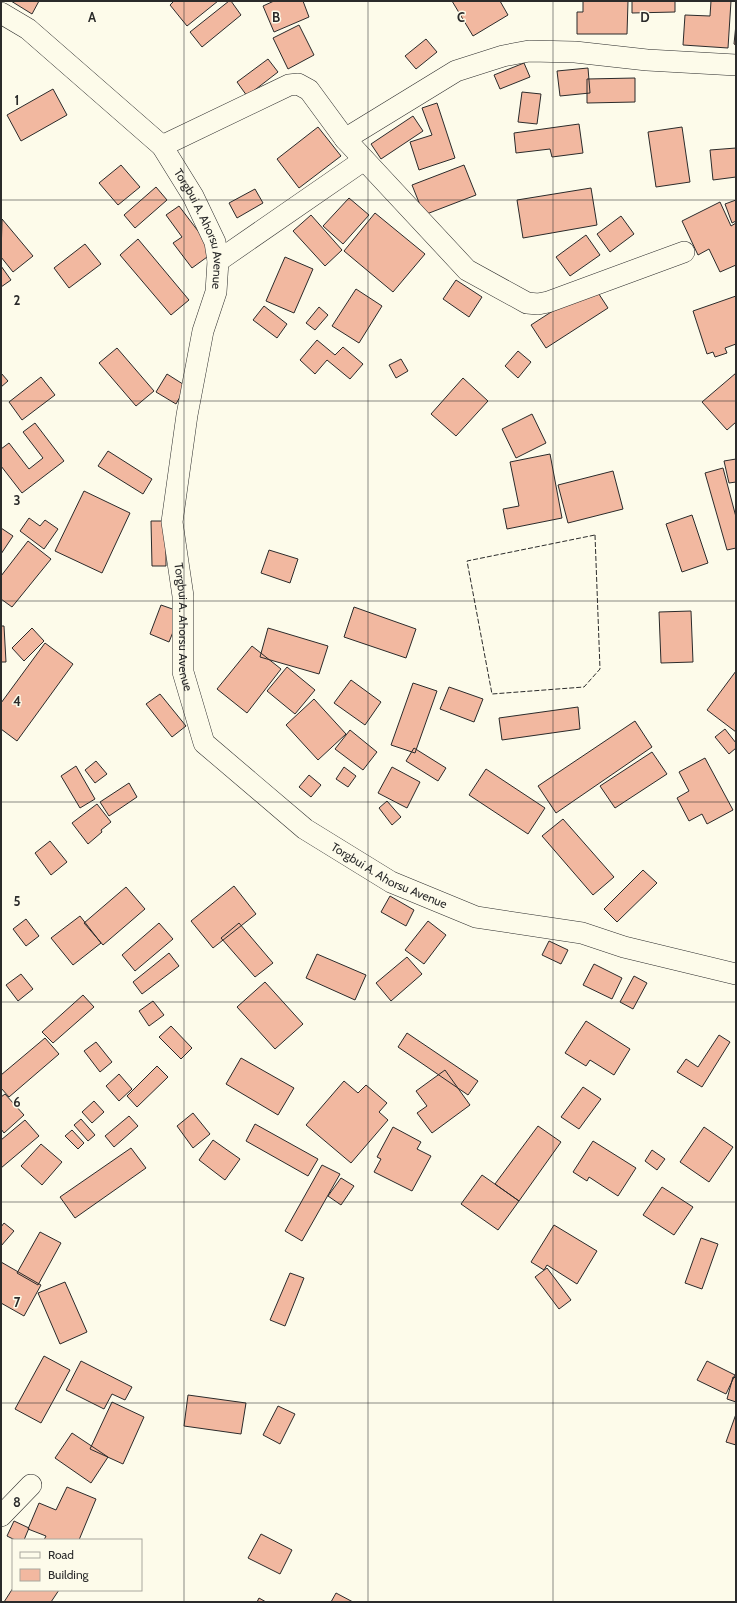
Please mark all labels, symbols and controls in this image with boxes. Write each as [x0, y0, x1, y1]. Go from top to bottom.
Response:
text: A [88, 9, 97, 25]
text: B [272, 9, 280, 25]
text: C [457, 9, 465, 25]
text: D [640, 9, 650, 25]
text: 1 [15, 92, 19, 108]
street label: Torgbui A. Ahorsu Avenue [171, 166, 226, 290]
text: 2 [14, 292, 21, 308]
text: 3 [13, 492, 21, 508]
street label: Torgbui A. Ahorsu Avenue [171, 562, 196, 693]
text: 4 [13, 693, 21, 709]
street label: Torgbui A. Ahorsu Avenue [329, 839, 449, 911]
text: 5 [14, 893, 21, 909]
text: 6 [13, 1094, 21, 1110]
text: 7 [14, 1294, 21, 1310]
text: 8 [13, 1494, 21, 1510]
legend [12, 1539, 142, 1591]
text: Road [48, 1547, 74, 1562]
text: Building [48, 1567, 90, 1582]

